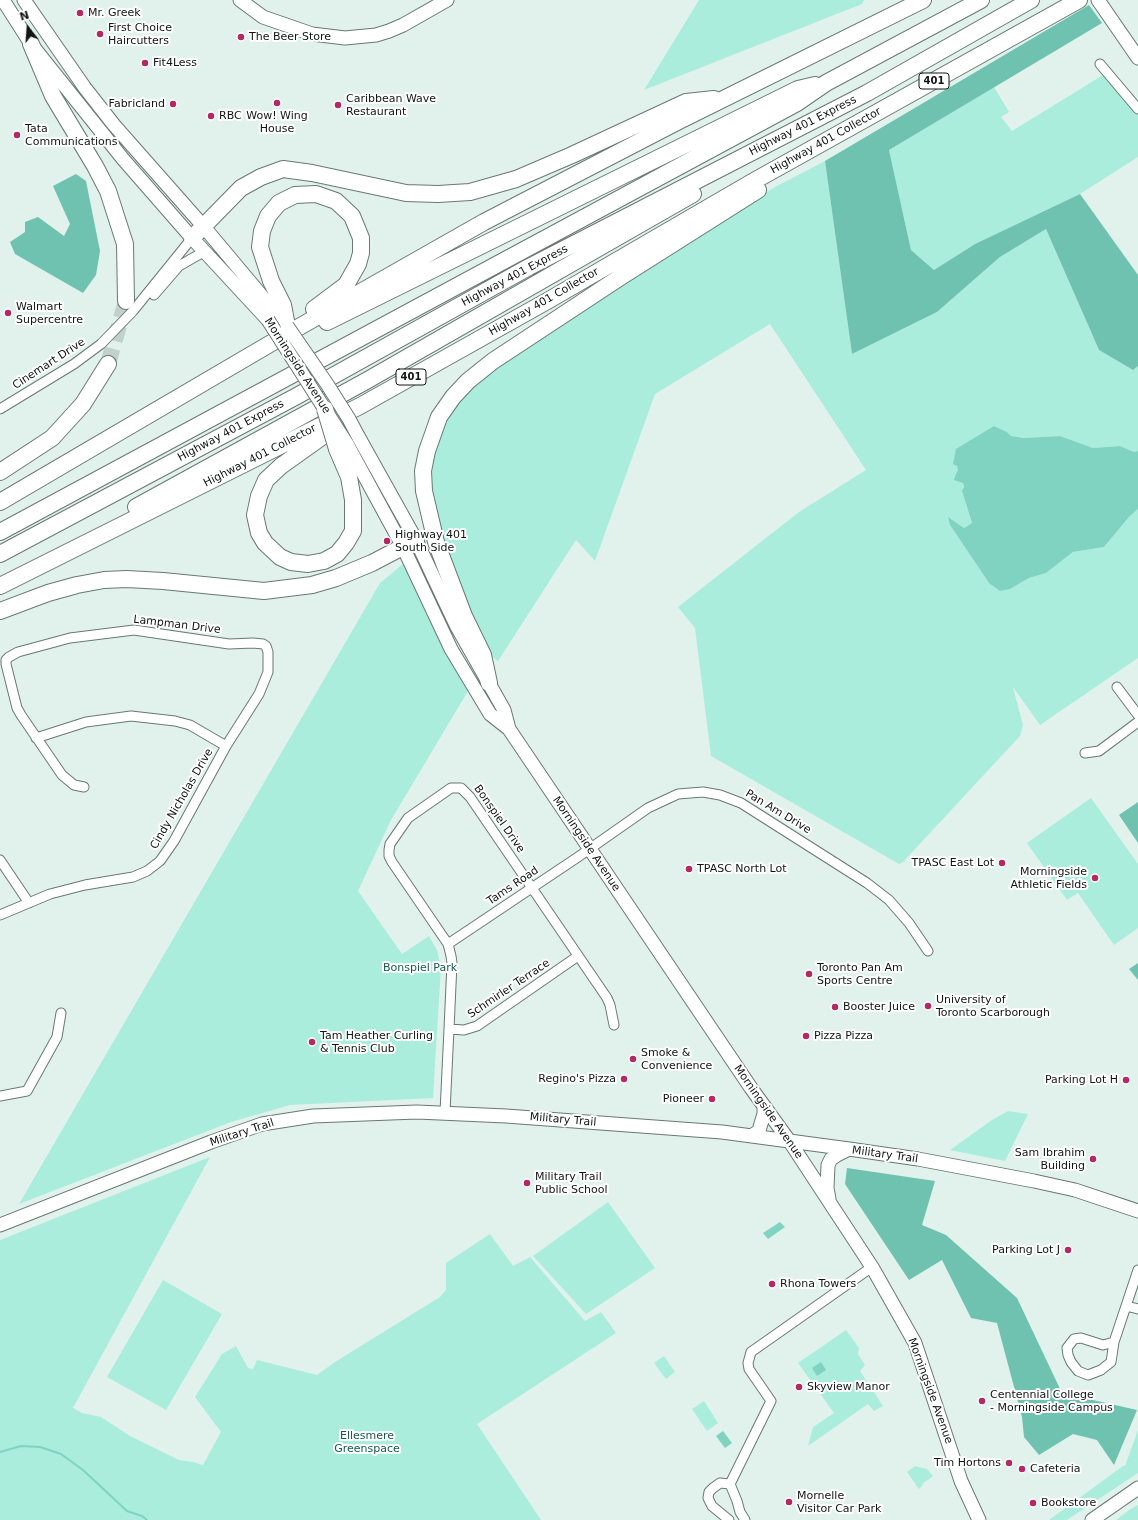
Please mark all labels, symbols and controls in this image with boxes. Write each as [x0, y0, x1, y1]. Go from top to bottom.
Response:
place label: Mr. Greek [88, 6, 141, 20]
north arrow [8, 8, 48, 48]
text: N [18, 8, 31, 24]
marker: Mr. Greek [75, 8, 85, 18]
place label: First Choice Haircutters [108, 21, 172, 47]
marker: First Choice Haircutters [95, 29, 105, 39]
place label: The Beer Store [249, 30, 331, 44]
marker: The Beer Store [236, 32, 246, 42]
place label: Fit4Less [153, 56, 197, 70]
marker: Fit4Less [140, 58, 150, 68]
road number: 401 [919, 73, 949, 89]
place label: Caribbean Wave Restaurant [346, 92, 436, 118]
street label: Highway 401 Express [747, 93, 859, 159]
place label: Fabricland [109, 97, 165, 111]
marker: Wow! Wing House [272, 98, 282, 108]
marker: Fabricland [168, 99, 178, 109]
marker: Caribbean Wave Restaurant [333, 100, 343, 110]
street label: Highway 401 Collector [768, 105, 884, 177]
place label: RBC [219, 109, 242, 123]
place label: Wow! Wing House [246, 109, 308, 135]
marker: RBC [206, 111, 216, 121]
place label: Tata Communications [25, 122, 117, 148]
marker: Tata Communications [12, 130, 22, 140]
street label: Highway 401 Express [460, 242, 570, 310]
street label: Highway 401 Collector [487, 265, 601, 339]
place label: Walmart Supercentre [16, 300, 83, 326]
marker: Walmart Supercentre [3, 308, 13, 318]
street label: Morningside Avenue [261, 316, 333, 416]
street label: Cinemart Drive [10, 336, 88, 392]
road number: 401 [396, 369, 426, 385]
street label: Highway 401 Express [176, 397, 286, 465]
street label: Highway 401 Collector [202, 422, 318, 490]
place label: Highway 401 South Side [395, 528, 467, 554]
marker: Highway 401 South Side [382, 536, 392, 546]
street label: Lampman Drive [133, 613, 221, 637]
street label: Cindy Nicholas Drive [148, 746, 216, 852]
street label: Bonspiel Drive [471, 783, 527, 855]
street label: Pan Am Drive [743, 787, 813, 837]
street label: Morningside Avenue [549, 794, 623, 894]
place label: TPASC East Lot [911, 856, 994, 870]
marker: TPASC East Lot [997, 858, 1007, 868]
place label: TPASC North Lot [697, 862, 787, 876]
street label: Tams Road [485, 864, 541, 908]
marker: TPASC North Lot [684, 864, 694, 874]
place label: Morningside Athletic Fields [1011, 865, 1087, 891]
marker: Morningside Athletic Fields [1090, 873, 1100, 883]
street label: Schmirler Terrace [465, 957, 553, 1021]
park label: Bonspiel Park [383, 961, 457, 975]
place label: Toronto Pan Am Sports Centre [817, 961, 903, 987]
marker: Toronto Pan Am Sports Centre [804, 969, 814, 979]
place label: University of Toronto Scarborough [936, 993, 1050, 1019]
place label: Booster Juice [843, 1000, 915, 1014]
marker: University of Toronto Scarborough [923, 1001, 933, 1011]
marker: Booster Juice [830, 1002, 840, 1012]
place label: Tam Heather Curling & Tennis Club [320, 1029, 433, 1055]
place label: Pizza Pizza [814, 1029, 873, 1043]
marker: Pizza Pizza [801, 1031, 811, 1041]
marker: Tam Heather Curling & Tennis Club [307, 1037, 317, 1047]
place label: Smoke & Convenience [641, 1046, 712, 1072]
marker: Smoke & Convenience [628, 1054, 638, 1064]
street label: Morningside Avenue [731, 1063, 805, 1161]
place label: Regino's Pizza [538, 1072, 616, 1086]
place label: Parking Lot H [1045, 1073, 1118, 1087]
marker: Regino's Pizza [619, 1074, 629, 1084]
marker: Parking Lot H [1121, 1075, 1131, 1085]
place label: Pioneer [663, 1092, 704, 1106]
marker: Pioneer [707, 1094, 717, 1104]
street label: Military Trail [529, 1111, 597, 1129]
street label: Military Trail [208, 1116, 276, 1150]
street label: Military Trail [851, 1144, 919, 1166]
place label: Sam Ibrahim Building [1015, 1146, 1085, 1172]
marker: Sam Ibrahim Building [1088, 1154, 1098, 1164]
place label: Military Trail Public School [535, 1170, 608, 1196]
marker: Military Trail Public School [522, 1178, 532, 1188]
place label: Parking Lot J [992, 1243, 1060, 1257]
marker: Parking Lot J [1063, 1245, 1073, 1255]
place label: Rhona Towers [780, 1277, 856, 1291]
marker: Rhona Towers [767, 1279, 777, 1289]
street label: Morningside Avenue [905, 1336, 955, 1446]
place label: Skyview Manor [807, 1380, 890, 1394]
marker: Skyview Manor [794, 1382, 804, 1392]
place label: Centennial College - Morningside Campus [990, 1388, 1113, 1414]
marker: Centennial College - Morningside Campus [977, 1396, 987, 1406]
park label: Ellesmere Greenspace [334, 1429, 400, 1455]
place label: Tim Hortons [934, 1456, 1001, 1470]
marker: Tim Hortons [1004, 1458, 1014, 1468]
place label: Cafeteria [1030, 1462, 1080, 1476]
marker: Cafeteria [1017, 1464, 1027, 1474]
place label: Mornelle Visitor Car Park [797, 1489, 881, 1515]
place label: Bookstore [1041, 1496, 1096, 1510]
marker: Mornelle Visitor Car Park [784, 1497, 794, 1507]
marker: Bookstore [1028, 1498, 1038, 1508]

